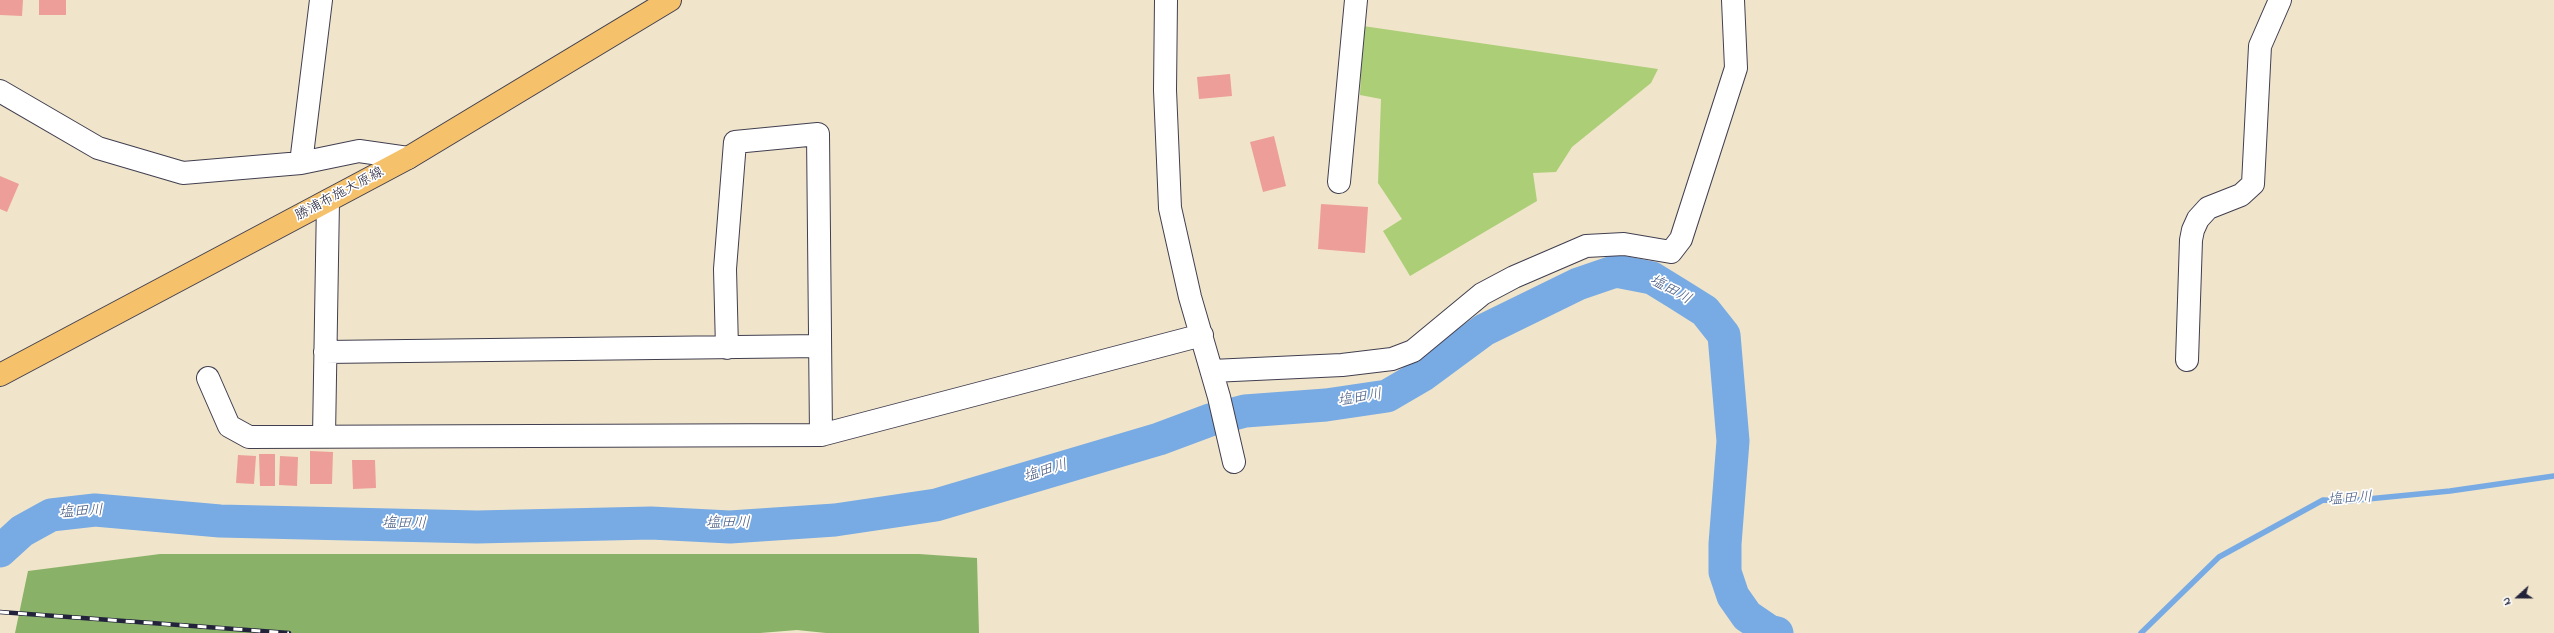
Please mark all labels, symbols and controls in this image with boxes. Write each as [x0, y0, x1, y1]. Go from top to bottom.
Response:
street label: 勝浦布施大原線 [293, 165, 387, 225]
water label: 塩田川 [1646, 272, 1694, 310]
water label: 塩田川 [1336, 387, 1384, 411]
water label: 塩田川 [1022, 457, 1070, 487]
water label: 塩田川 [2327, 489, 2373, 511]
water label: 塩田川 [58, 503, 104, 523]
water label: 塩田川 [381, 516, 427, 534]
water label: 塩田川 [706, 516, 750, 534]
north arrow [2498, 577, 2538, 617]
text: N [2498, 595, 2516, 608]

